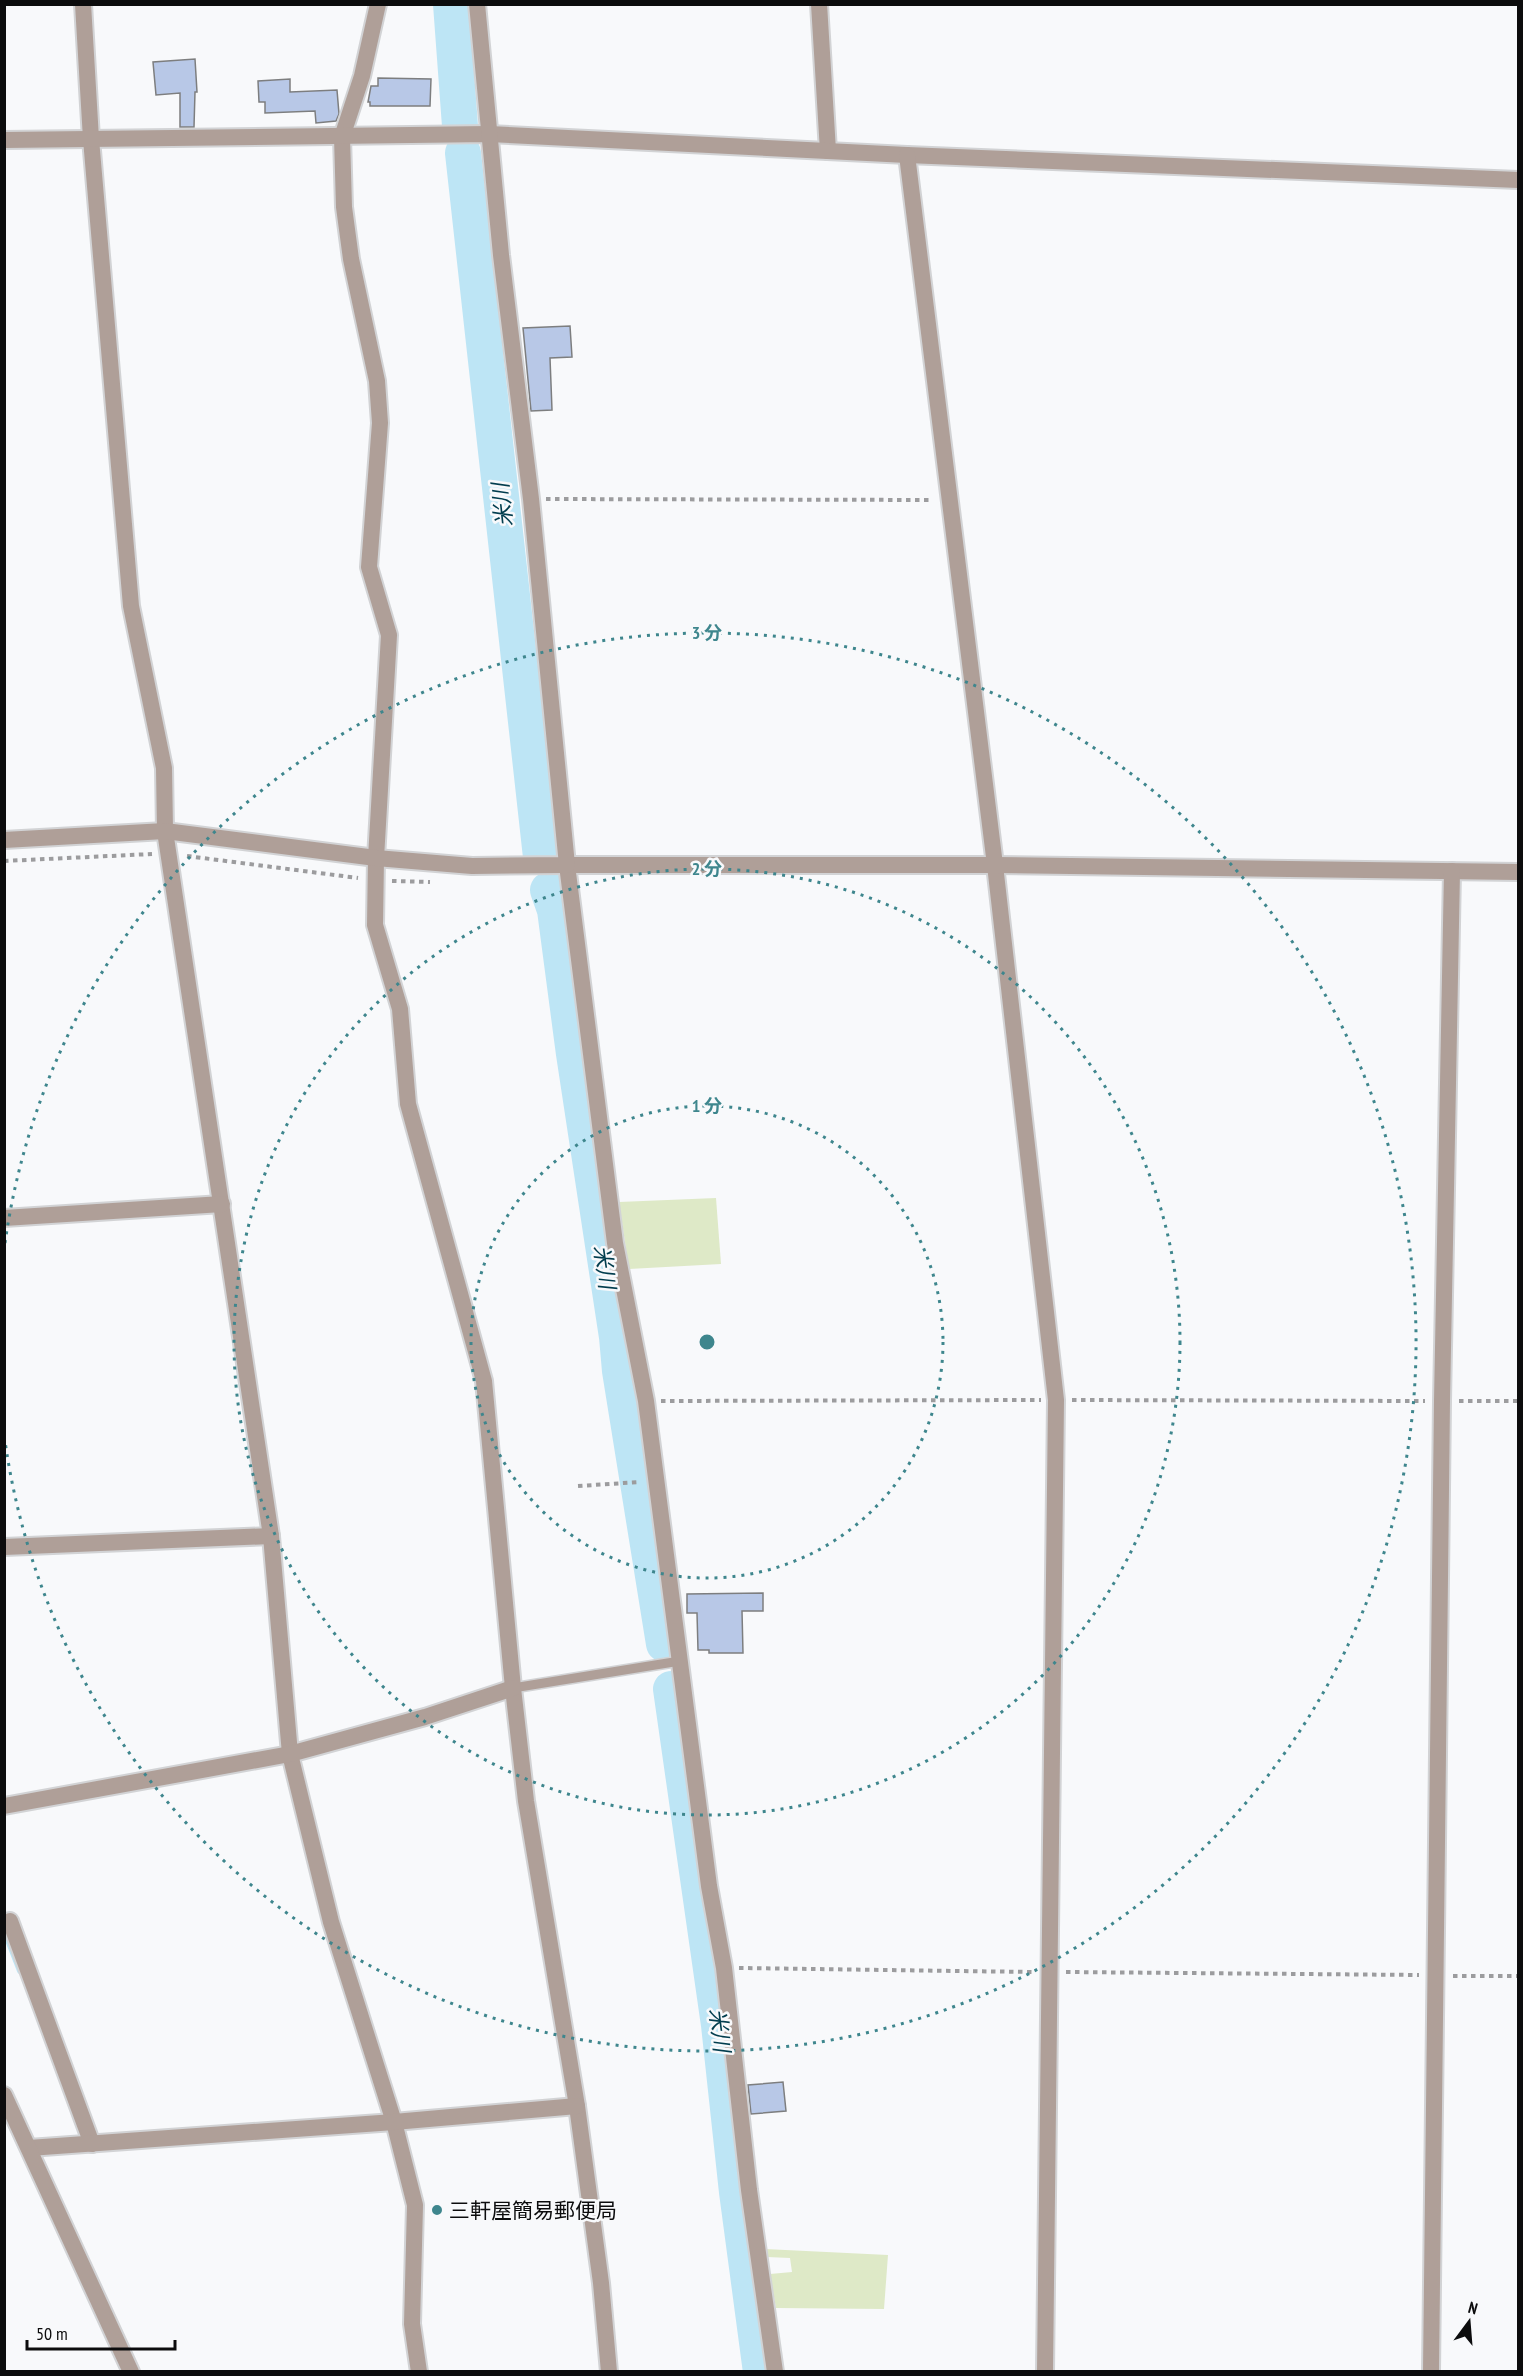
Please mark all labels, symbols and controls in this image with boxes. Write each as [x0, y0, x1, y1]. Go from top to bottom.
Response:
water label: 米川 [486, 480, 518, 528]
text: 3 分 [692, 621, 722, 644]
text: 2 分 [692, 857, 722, 880]
text: 1 分 [692, 1094, 722, 1117]
water label: 米川 [588, 1243, 622, 1293]
centre of rings [697, 1332, 717, 1352]
water label: 米川 [703, 2006, 737, 2056]
place label: 三軒屋簡易郵便局 [449, 2197, 617, 2224]
marker: 三軒屋簡易郵便局 [430, 2203, 444, 2217]
north arrow [1439, 2292, 1499, 2352]
text: N [1466, 2297, 1480, 2318]
scale bar [27, 2313, 176, 2351]
text: 50 m [36, 2322, 68, 2345]

